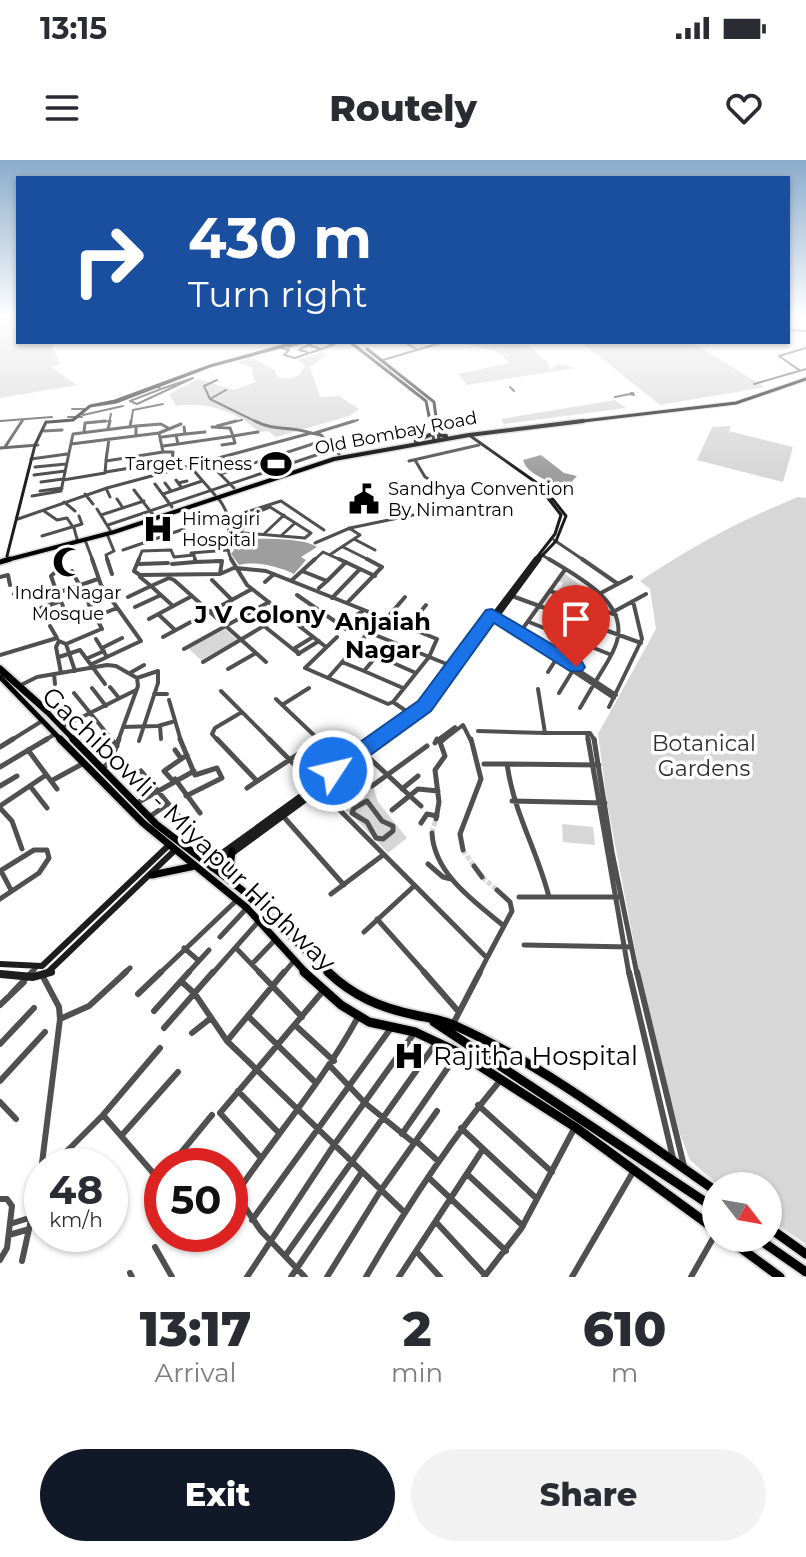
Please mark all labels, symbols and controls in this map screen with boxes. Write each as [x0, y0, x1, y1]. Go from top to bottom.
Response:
text: 13:15 [40, 10, 107, 47]
icon: menu [40, 86, 84, 130]
text: Routely [329, 86, 477, 130]
icon: heart [722, 86, 766, 130]
text: 430 m [188, 204, 372, 272]
icon: right [56, 208, 160, 312]
text: Turn right [188, 272, 368, 316]
street label: Old Bombay Road [313, 406, 479, 460]
sports icon: Target Fitness [259, 447, 293, 481]
place label: Target Fitness [125, 453, 252, 475]
place label: Sandhya Convention By Nimantran [388, 478, 574, 521]
public building icon: Sandhya Convention By Nimantran [347, 482, 381, 516]
place label: Himagiri Hospital [182, 508, 260, 551]
hospital icon: Himagiri Hospital [141, 512, 175, 546]
mosque icon: Indra Nagar Mosque [51, 545, 85, 579]
place label: Indra Nagar Mosque [14, 582, 122, 625]
pin [542, 585, 610, 667]
icon: arrive [554, 597, 598, 641]
district label: J V Colony [194, 600, 326, 629]
district label: Anjaiah Nagar [334, 607, 431, 664]
street label: Gachibowli - Miyapur Highway [35, 680, 343, 979]
position arrow [291, 729, 375, 813]
park label: Botanical Gardens [652, 730, 756, 782]
hospital icon: Rajitha Hospital [392, 1039, 426, 1073]
place label: Rajitha Hospital [433, 1040, 638, 1072]
speed limit sign: 50 [144, 1148, 248, 1252]
text: 48 [49, 1165, 103, 1214]
north arrow [702, 1172, 782, 1252]
map controls [702, 1172, 782, 1252]
text: km/h [49, 1208, 103, 1232]
text: 13:17 [140, 1300, 251, 1358]
text: 2 [403, 1300, 431, 1358]
text: 610 [583, 1300, 666, 1358]
text: Arrival [155, 1357, 237, 1389]
text: min [391, 1357, 443, 1389]
text: m [611, 1357, 638, 1389]
button: Exit [40, 1449, 395, 1541]
button: Share [411, 1449, 766, 1541]

